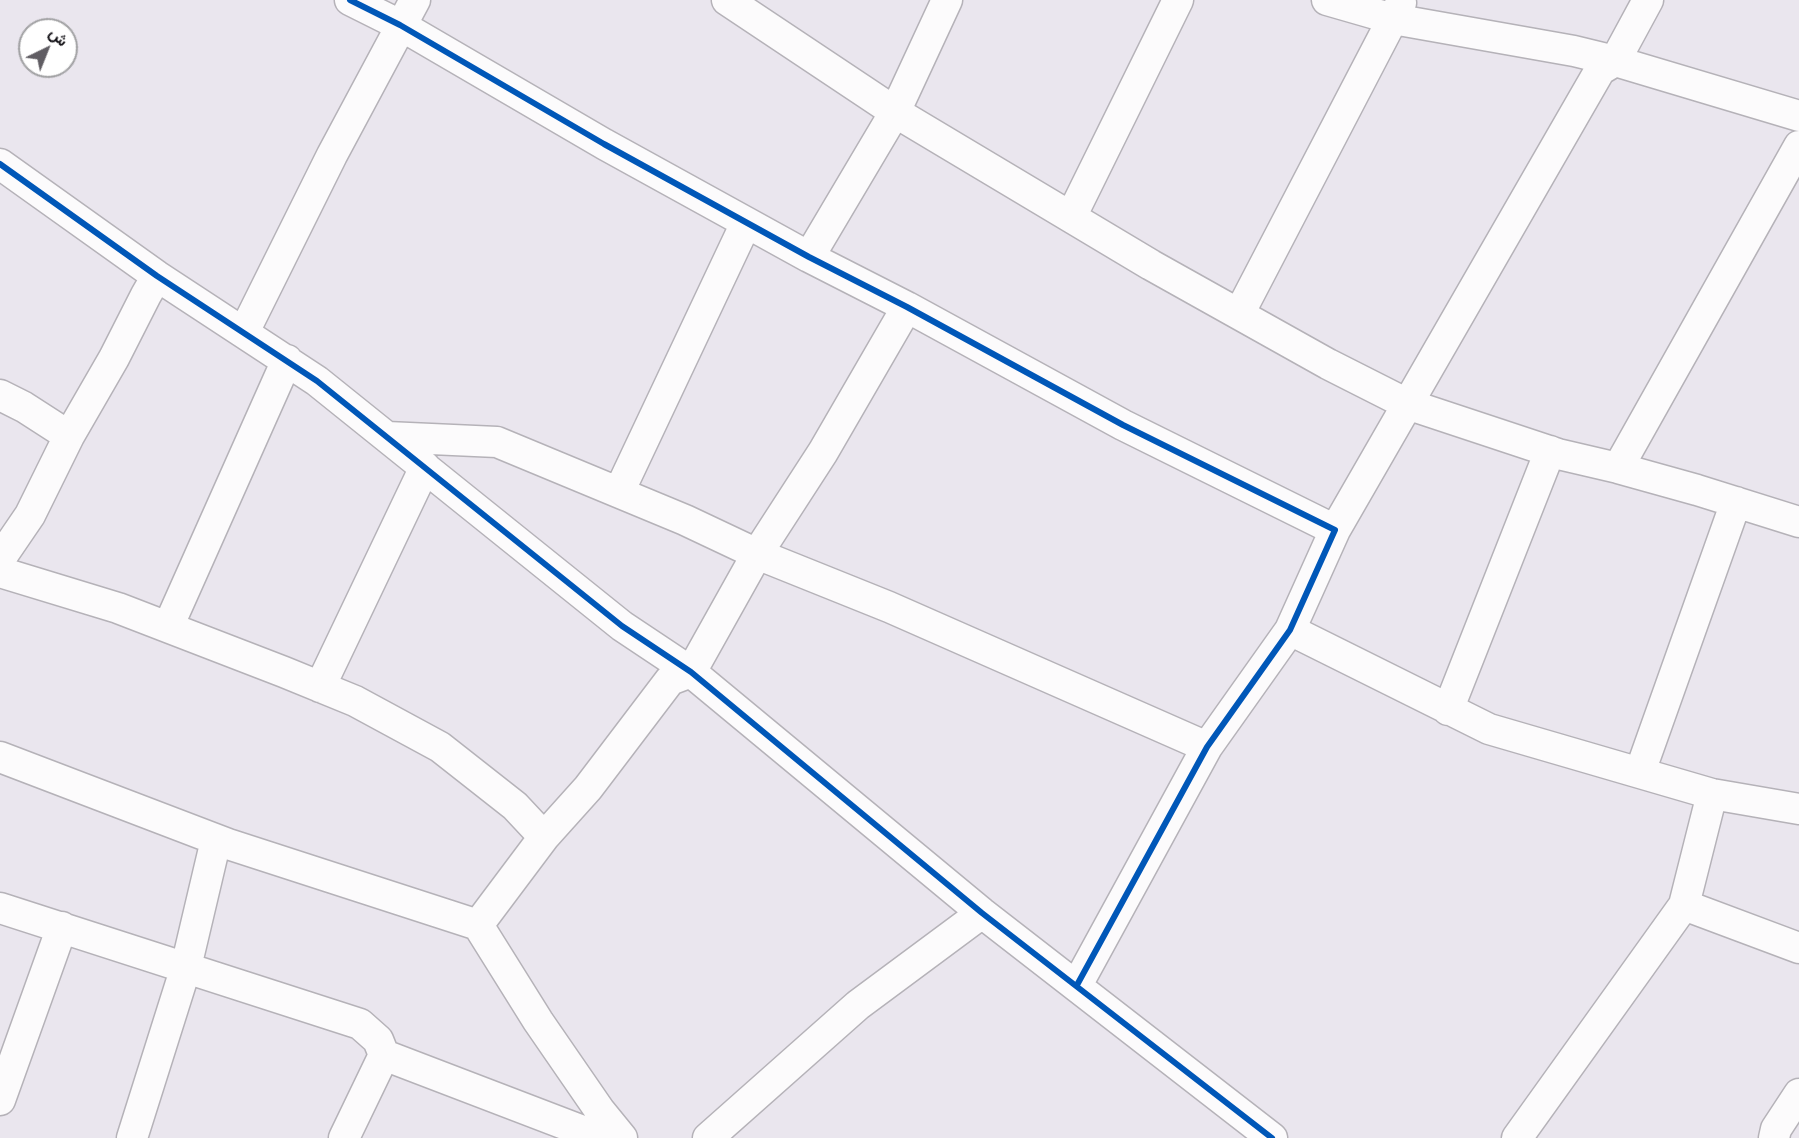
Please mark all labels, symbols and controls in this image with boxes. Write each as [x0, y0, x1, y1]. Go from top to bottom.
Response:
north arrow [18, 18, 78, 78]
text: ش [46, 23, 72, 49]

